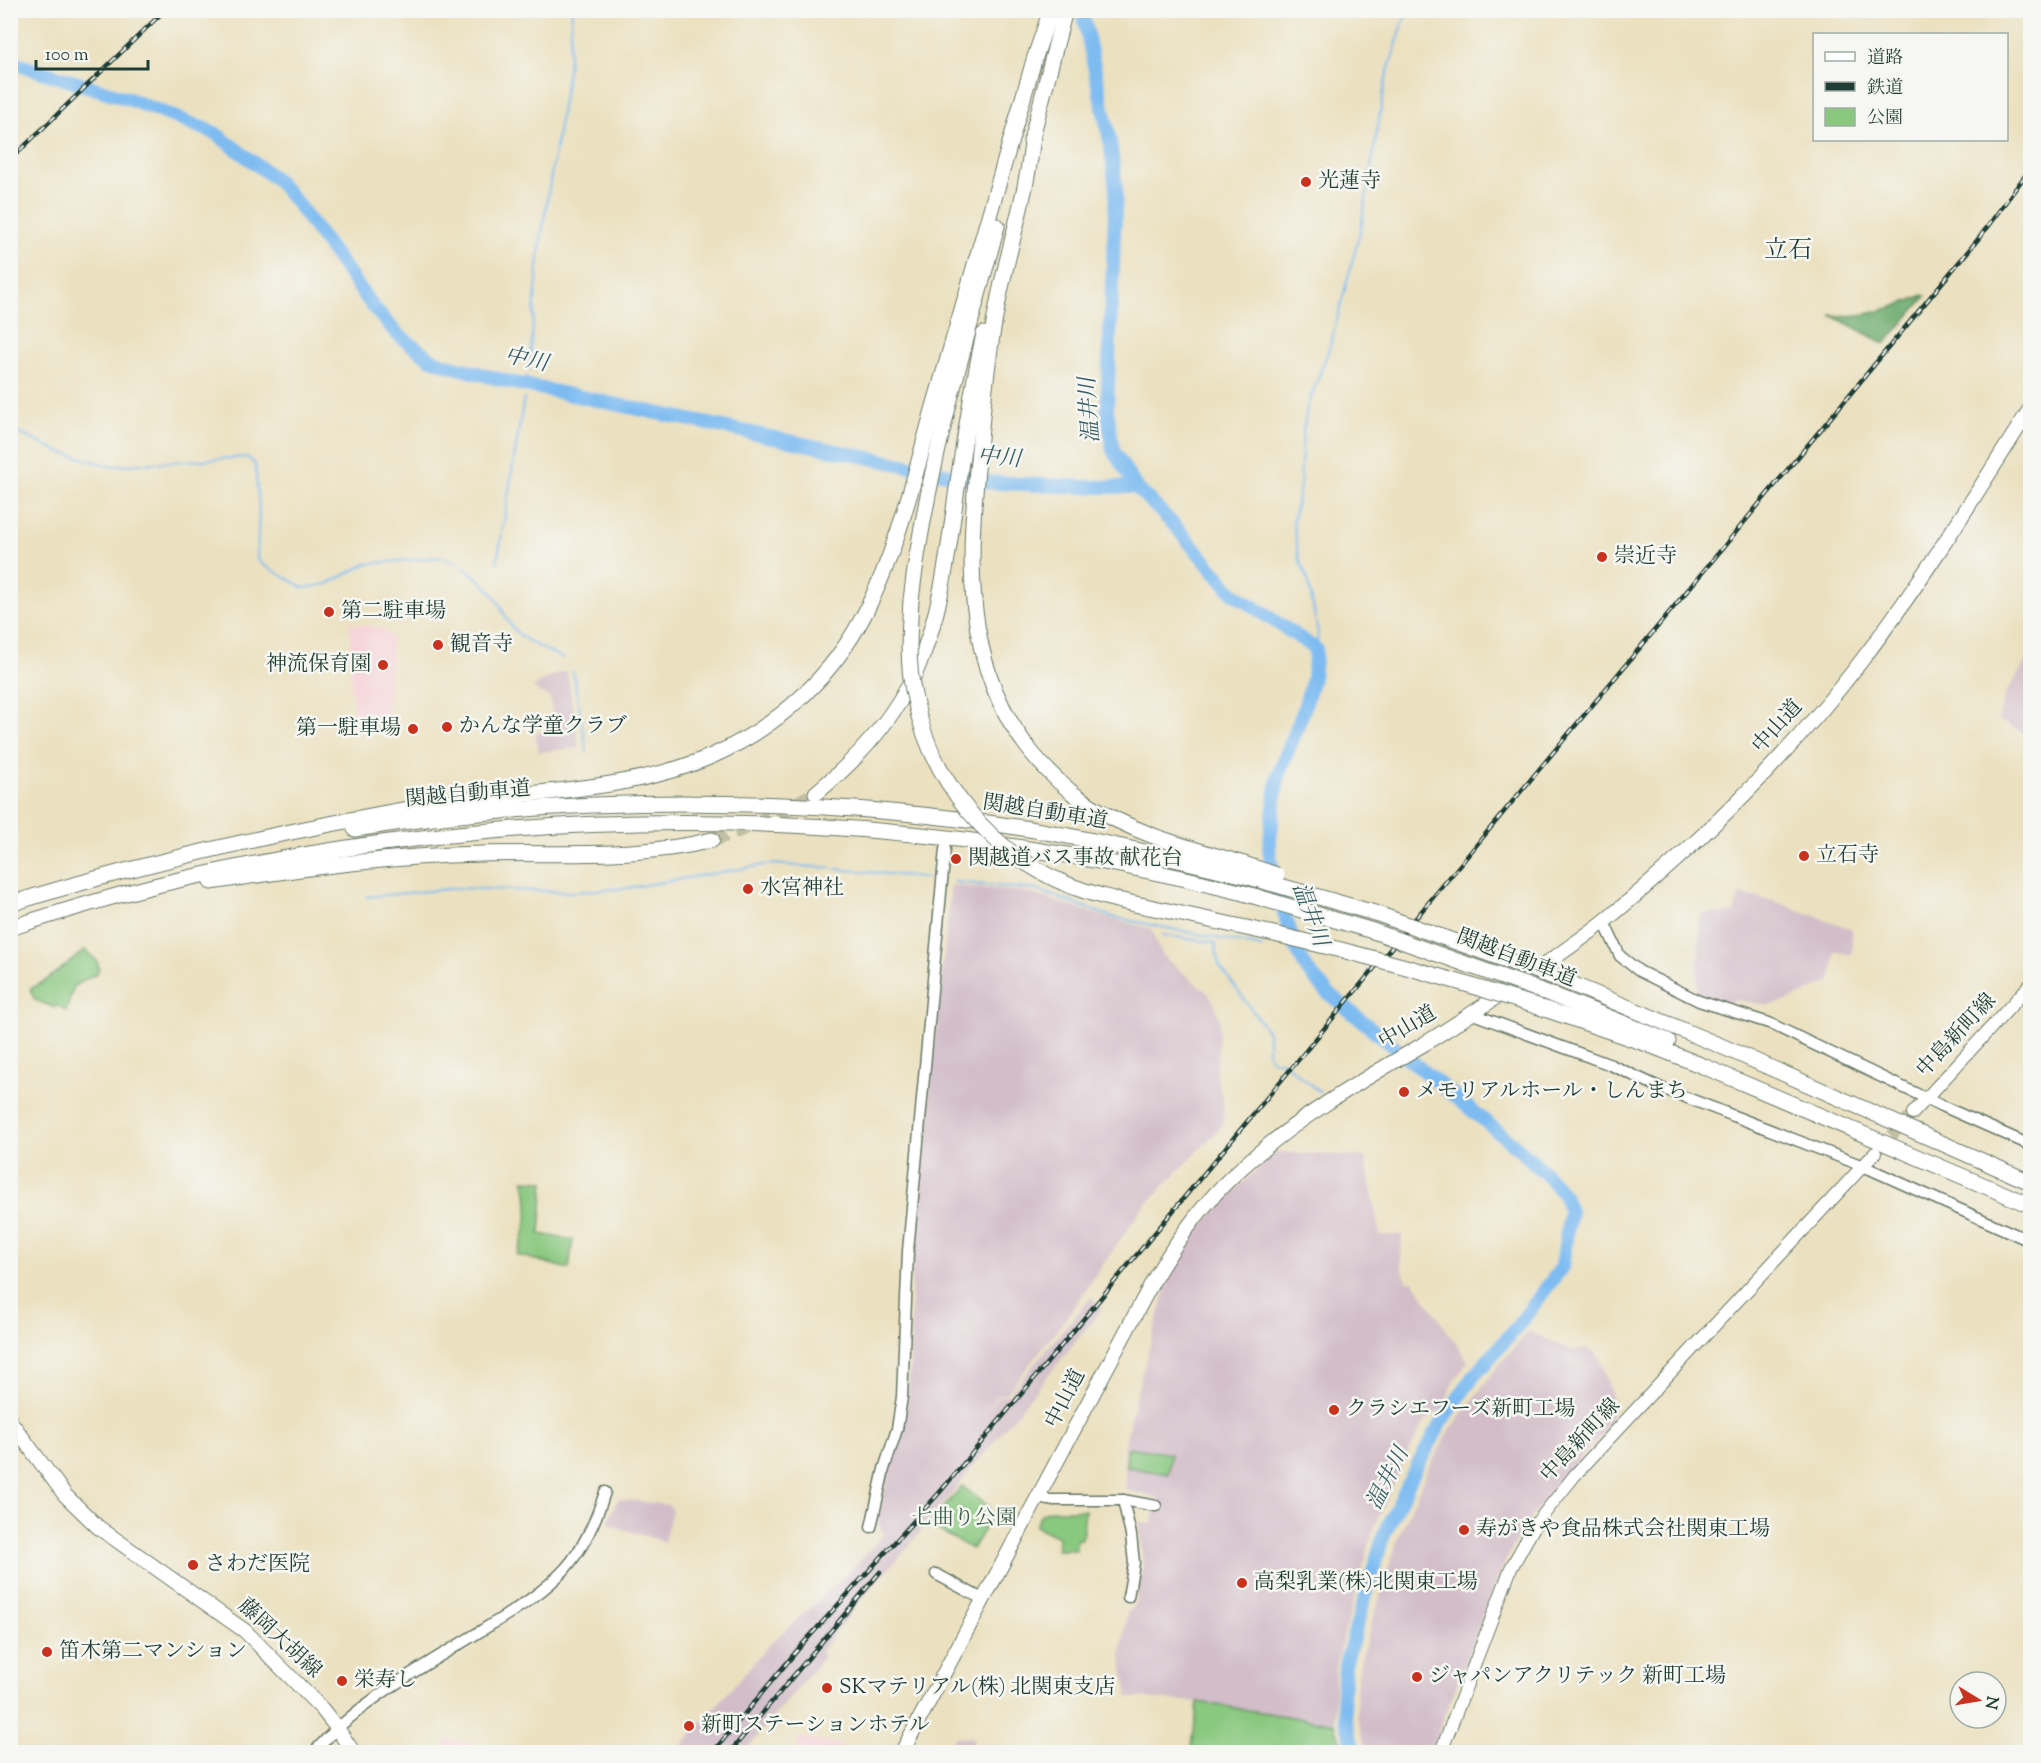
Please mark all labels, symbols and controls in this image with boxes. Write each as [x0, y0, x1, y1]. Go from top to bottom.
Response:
scale bar [36, 33, 148, 71]
legend [1813, 33, 2008, 141]
text: 100 m [45, 43, 89, 69]
text: 道路 [1867, 46, 1903, 72]
text: 鉄道 [1867, 76, 1903, 102]
text: 公園 [1867, 106, 1903, 132]
place label: 光蓮寺 [1318, 167, 1381, 197]
marker: 光蓮寺 [1299, 175, 1313, 189]
district label: 立石 [1764, 234, 1812, 268]
water label: 中川 [501, 341, 553, 382]
water label: 温井川 [1073, 374, 1109, 444]
water label: 中川 [976, 441, 1024, 477]
place label: 崇近寺 [1614, 542, 1677, 572]
marker: 崇近寺 [1595, 550, 1609, 564]
place label: 第二駐車場 [341, 597, 446, 627]
marker: 第二駐車場 [322, 605, 336, 619]
place label: 観音寺 [450, 630, 513, 660]
marker: 観音寺 [431, 638, 445, 652]
place label: 神流保育園 [266, 650, 371, 680]
marker: 神流保育園 [376, 658, 390, 672]
street label: 中山道 [1746, 694, 1810, 760]
place label: かんな学童クラブ [459, 712, 627, 742]
place label: 第一駐車場 [296, 714, 401, 744]
marker: かんな学童クラブ [440, 720, 454, 734]
marker: 第一駐車場 [406, 722, 420, 736]
street label: 関越自動車道 [404, 775, 532, 815]
street label: 関越自動車道 [980, 788, 1110, 838]
place label: 立石寺 [1816, 841, 1879, 871]
place label: 関越道バス事故 献花台 [968, 844, 1182, 874]
marker: 立石寺 [1797, 849, 1811, 863]
marker: 関越道バス事故 献花台 [949, 852, 963, 866]
place label: 水宮神社 [760, 874, 844, 904]
water label: 温井川 [1283, 879, 1336, 953]
marker: 水宮神社 [741, 882, 755, 896]
street label: 関越自動車道 [1452, 922, 1580, 996]
street label: 中島新町線 [1910, 987, 2004, 1085]
street label: 中山道 [1373, 999, 1443, 1057]
place label: メモリアルホール・しんまち [1416, 1077, 1688, 1107]
marker: メモリアルホール・しんまち [1397, 1085, 1411, 1099]
street label: 中山道 [1038, 1364, 1094, 1434]
street label: 中島新町線 [1534, 1392, 1628, 1490]
place label: クラシエフーズ新町工場 [1346, 1395, 1575, 1425]
marker: クラシエフーズ新町工場 [1327, 1403, 1341, 1417]
water label: 温井川 [1360, 1441, 1419, 1516]
park label: 七曲り公園 [912, 1504, 1017, 1534]
place label: 寿がきや食品株式会社関東工場 [1476, 1515, 1770, 1545]
marker: 寿がきや食品株式会社関東工場 [1457, 1523, 1471, 1537]
place label: さわだ医院 [205, 1550, 310, 1580]
marker: さわだ医院 [186, 1558, 200, 1572]
place label: 高梨乳業(株)北関東工場 [1254, 1568, 1478, 1598]
marker: 高梨乳業(株)北関東工場 [1235, 1576, 1249, 1590]
street label: 藤岡大胡線 [230, 1592, 328, 1686]
place label: 笛木第二マンション [59, 1637, 247, 1667]
marker: 笛木第二マンション [40, 1645, 54, 1659]
place label: ジャパンアクリテック 新町工場 [1429, 1662, 1726, 1692]
place label: 栄寿し [354, 1666, 417, 1696]
marker: ジャパンアクリテック 新町工場 [1410, 1670, 1424, 1684]
north arrow [1948, 1670, 2008, 1730]
place label: SKマテリアル(株) 北関東支店 [839, 1673, 1115, 1703]
marker: 栄寿し [335, 1674, 349, 1688]
marker: SKマテリアル(株) 北関東支店 [820, 1681, 834, 1695]
text: N [1978, 1694, 2003, 1711]
place label: 新町ステーションホテル [701, 1711, 930, 1741]
marker: 新町ステーションホテル [682, 1719, 696, 1733]

